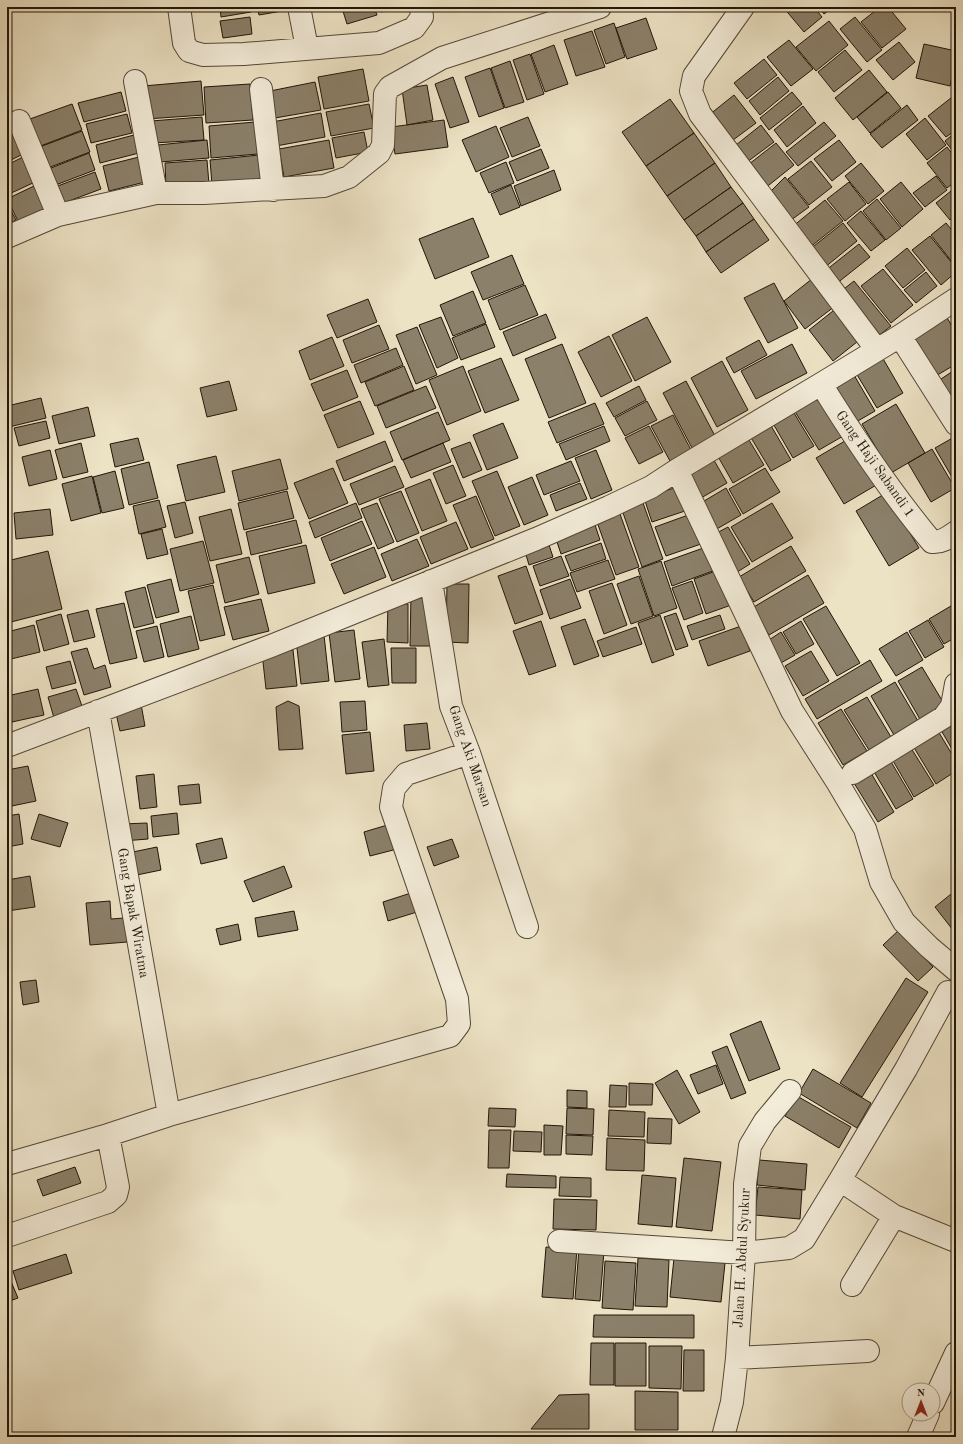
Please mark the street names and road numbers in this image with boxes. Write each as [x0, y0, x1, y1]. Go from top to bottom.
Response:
street label: Gang Haji Sabandi 1 [833, 408, 917, 520]
street label: Gang Aki Marsan [446, 703, 494, 809]
street label: Gang Bapak Wiratma [115, 847, 151, 979]
street label: Jalan H. Abdul Syukur [731, 1188, 753, 1328]

